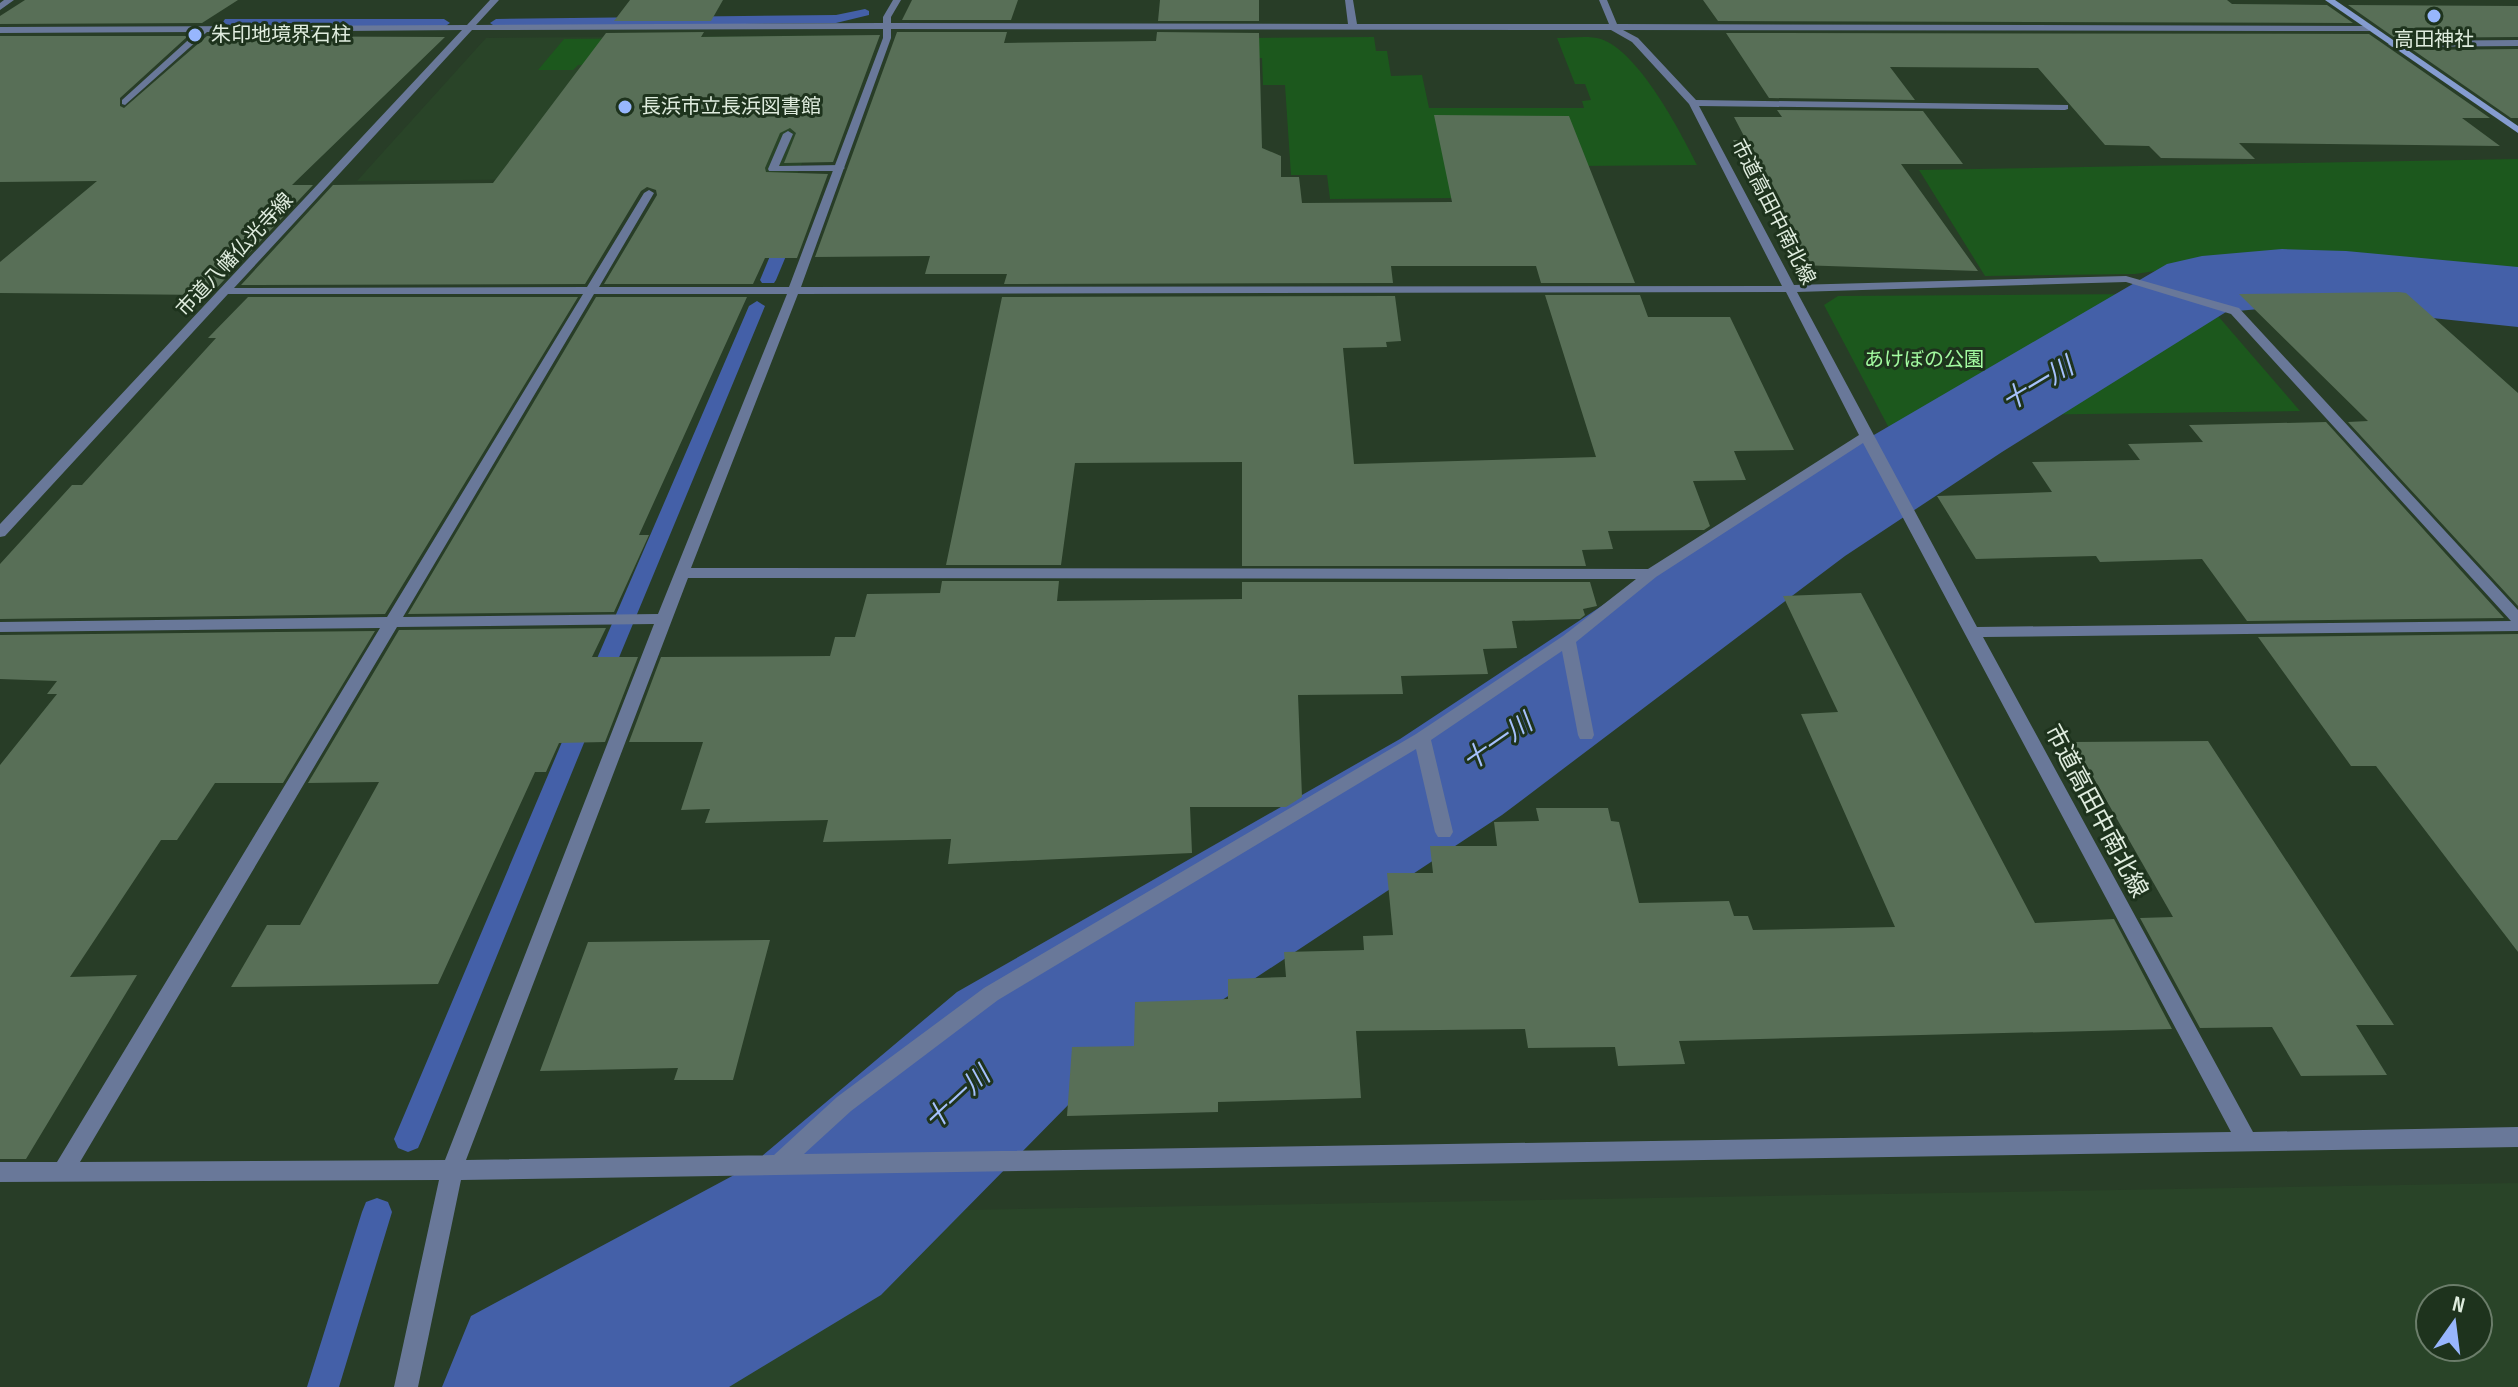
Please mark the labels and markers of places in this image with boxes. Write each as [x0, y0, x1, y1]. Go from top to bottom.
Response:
marker: 高田神社 [2425, 7, 2443, 25]
place label: 朱印地境界石柱 [211, 23, 351, 47]
marker: 朱印地境界石柱 [186, 26, 204, 44]
place label: 高田神社 [2394, 28, 2474, 52]
place label: 長浜市立長浜図書館 [641, 95, 821, 119]
marker: 長浜市立長浜図書館 [616, 98, 634, 116]

